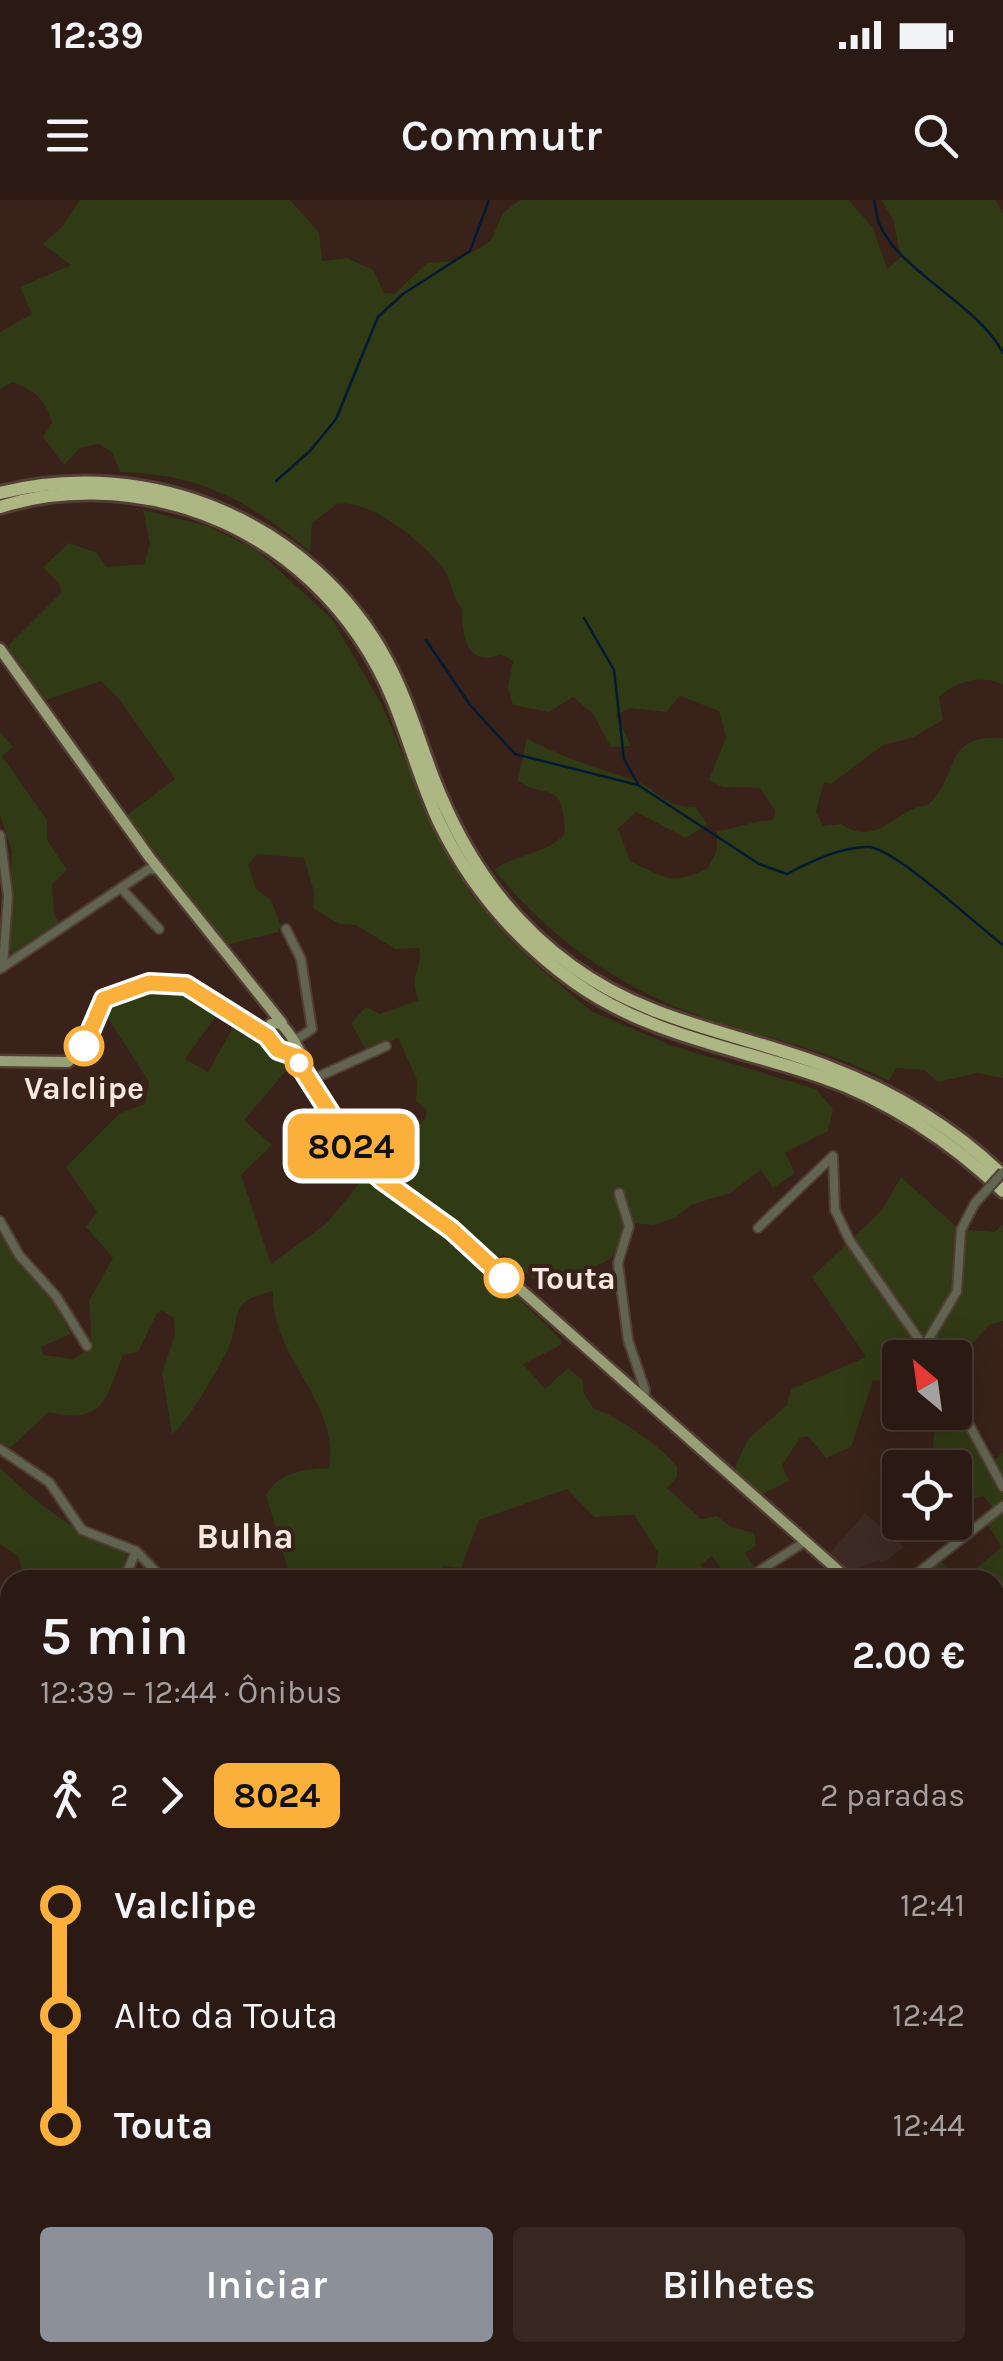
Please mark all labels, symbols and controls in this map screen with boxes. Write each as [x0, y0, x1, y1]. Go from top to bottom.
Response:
text: 12:39 [50, 13, 144, 58]
icon: menu [40, 108, 95, 163]
icon: search [908, 108, 963, 163]
text: Commutr [401, 109, 602, 161]
marker: Valclipe [65, 1027, 103, 1065]
unlabelled marker [286, 1050, 312, 1076]
place label: Valclipe [24, 1070, 144, 1107]
line badge: 8024 [281, 1114, 421, 1178]
text: 8024 [308, 1126, 394, 1167]
marker: Touta [485, 1259, 523, 1297]
place label: Touta [532, 1260, 616, 1297]
north arrow [882, 1340, 972, 1430]
map controls [882, 1340, 972, 1540]
button: locate [882, 1450, 972, 1540]
district label: Bulha [196, 1516, 294, 1557]
text: 5 min [40, 1604, 189, 1668]
text: 2.00 € [852, 1633, 965, 1678]
text: 12:39 – 12:44 · Ônibus [40, 1674, 342, 1711]
icon: walk [40, 1768, 95, 1823]
icon: forward [144, 1768, 199, 1823]
text: 8024 [234, 1775, 320, 1816]
text: 2 [110, 1777, 129, 1814]
text: 2 paradas [820, 1777, 965, 1814]
text: Valclipe [114, 1883, 257, 1928]
text: 12:41 [900, 1887, 965, 1924]
text: Alto da Touta [114, 1993, 338, 2038]
text: 12:42 [892, 1997, 965, 2034]
text: Touta [114, 2103, 213, 2148]
text: 12:44 [893, 2107, 965, 2144]
button: Iniciar [40, 2227, 493, 2342]
button: Bilhetes [513, 2227, 965, 2342]

